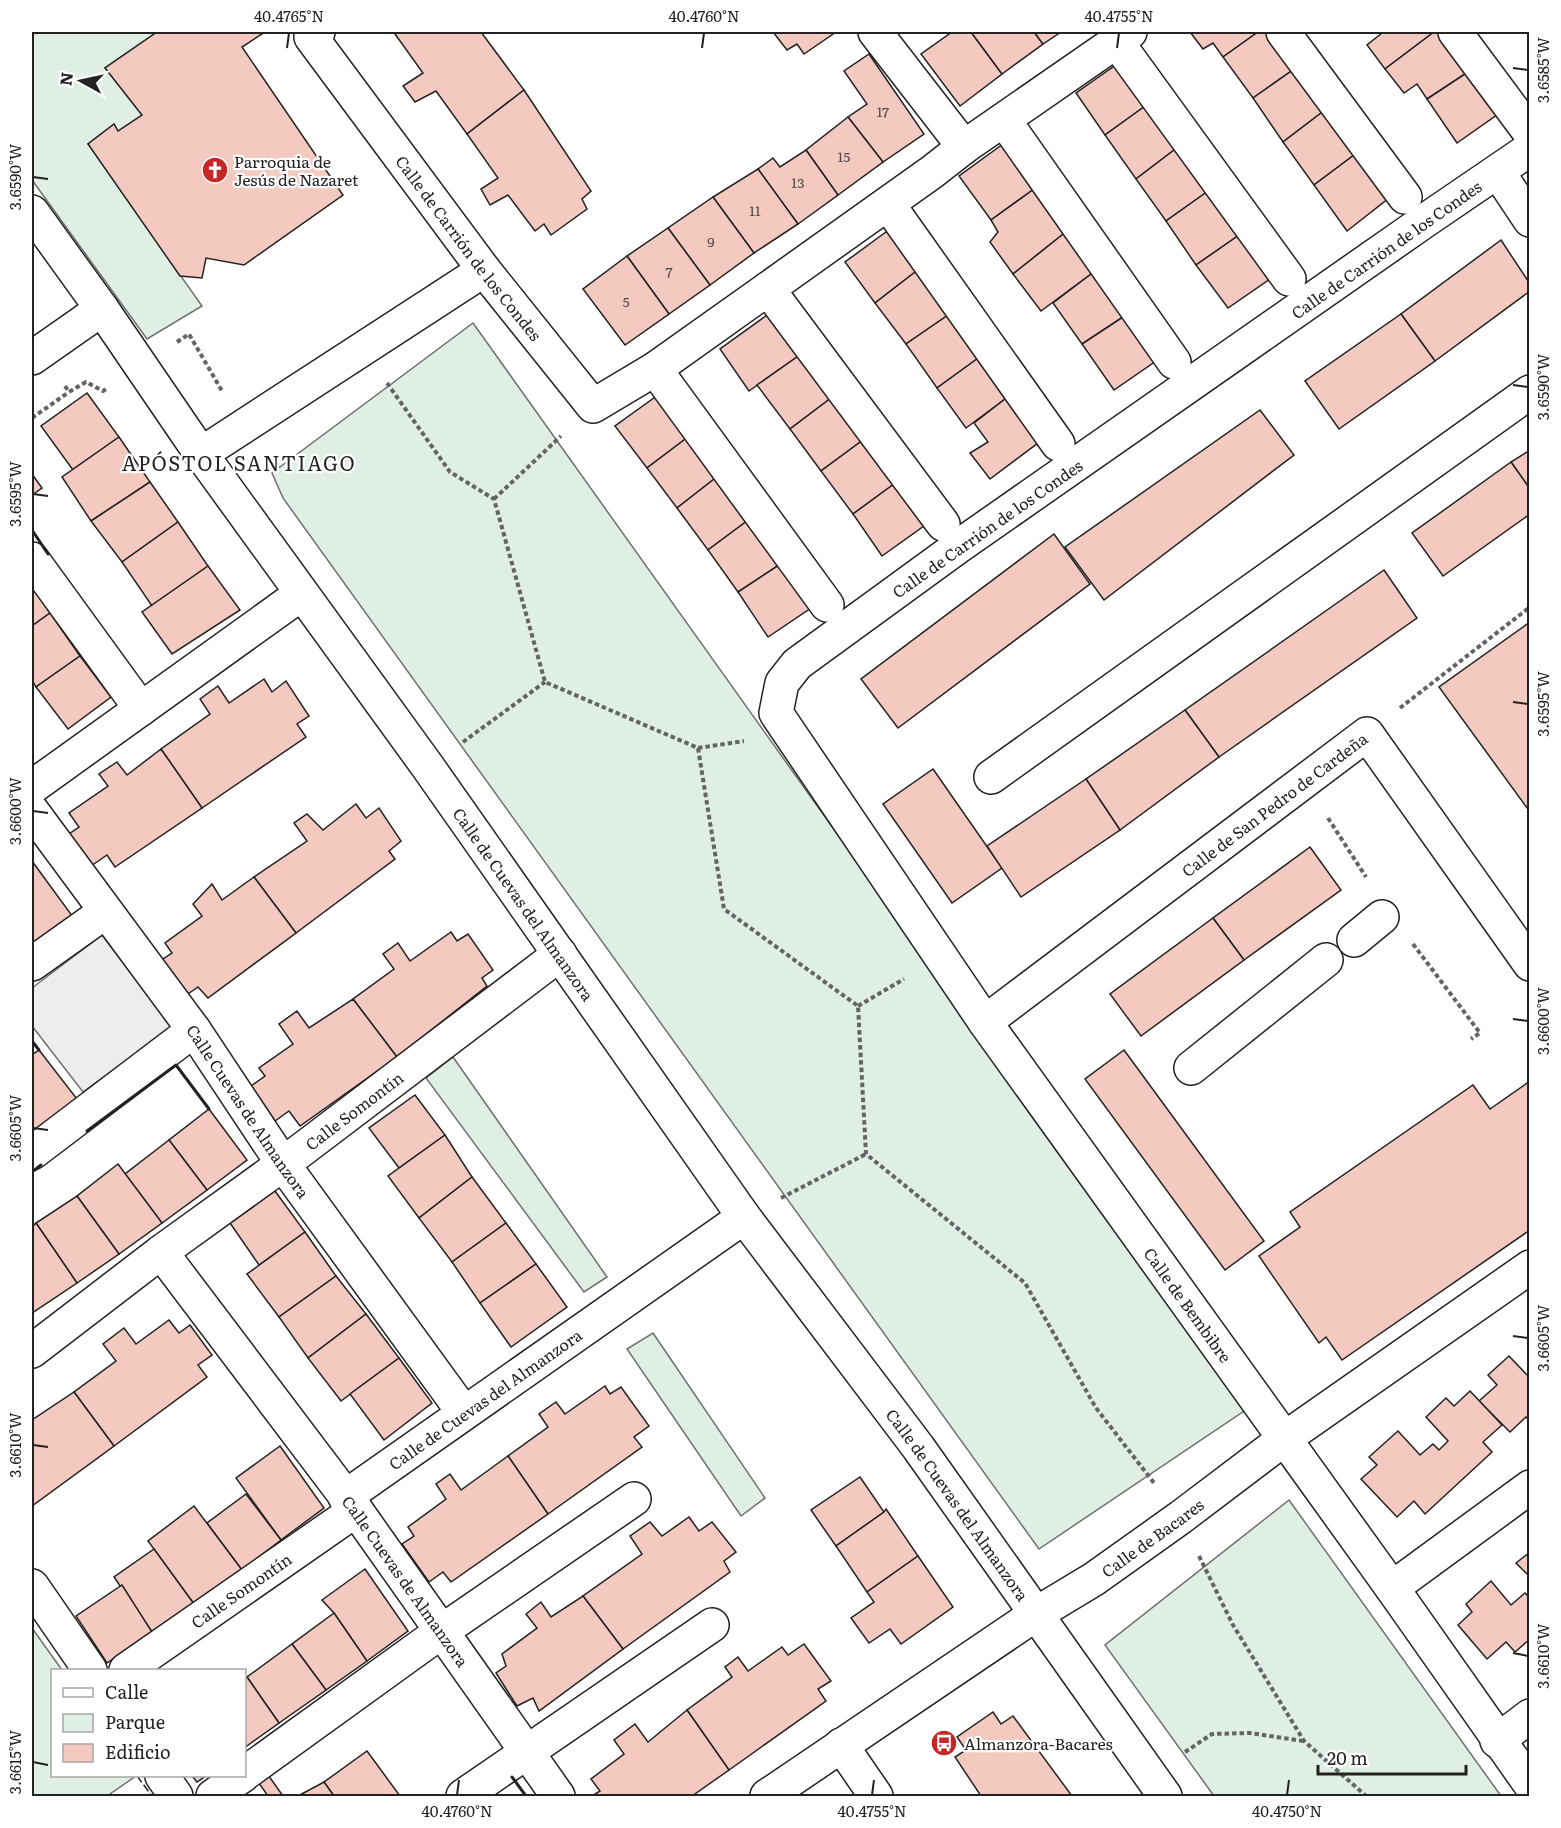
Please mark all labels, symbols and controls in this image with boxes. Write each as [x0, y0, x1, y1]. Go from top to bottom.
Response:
text: 40.4765°N [254, 4, 324, 27]
text: 40.4760°N [669, 4, 739, 27]
text: 40.4755°N [1084, 4, 1154, 27]
text: 3.6585°W [1531, 36, 1554, 103]
north arrow [51, 51, 111, 111]
text: N [52, 70, 78, 87]
house number: 17 [877, 101, 889, 121]
text: 3.6590°W [3, 143, 26, 210]
house number: 15 [838, 146, 850, 166]
place label: Parroquia de Jesús de Nazaret [234, 149, 359, 191]
street label: Calle de Carrión de los Condes [391, 150, 548, 345]
church icon: Parroquia de Jesús de Nazaret [200, 155, 230, 185]
house number: 13 [791, 172, 805, 192]
street label: Calle de Carrión de los Condes [1286, 174, 1486, 324]
house number: 11 [749, 200, 761, 220]
house number: 9 [707, 231, 715, 251]
house number: 7 [665, 261, 673, 281]
house number: 5 [622, 291, 630, 311]
text: 3.6590°W [1531, 353, 1554, 420]
district label: APÓSTOL SANTIAGO [122, 447, 356, 477]
street label: Calle de Carrión de los Condes [887, 453, 1087, 603]
text: 3.6595°W [3, 461, 26, 527]
text: 3.6595°W [1531, 671, 1554, 737]
street label: Calle de San Pedro de Cardeña [1176, 726, 1372, 882]
text: 3.6600°W [3, 776, 26, 845]
street label: Calle de Cuevas del Almanzora [448, 802, 601, 1006]
text: 3.6600°W [1531, 986, 1554, 1055]
street label: Calle Cuevas de Almanzora [181, 1019, 316, 1203]
street label: Calle Somontín [300, 1065, 408, 1155]
text: 3.6605°W [3, 1094, 26, 1161]
street label: Calle de Bembibre [1139, 1242, 1238, 1367]
text: 3.6605°W [1531, 1304, 1554, 1371]
street label: Calle de Cuevas del Almanzora [383, 1322, 587, 1475]
street label: Calle de Cuevas del Almanzora [881, 1403, 1035, 1606]
text: 3.6610°W [3, 1412, 26, 1478]
street label: Calle Cuevas de Almanzora [337, 1490, 475, 1672]
street label: Calle de Bacares [1096, 1492, 1208, 1582]
street label: Calle Somontín [186, 1546, 296, 1634]
text: 3.6610°W [1531, 1623, 1554, 1689]
legend [51, 1669, 246, 1777]
text: Calle [105, 1678, 148, 1705]
text: Parque [105, 1708, 165, 1735]
bus stop icon: Almanzora-Bacares [929, 1728, 959, 1758]
text: 3.6615°W [3, 1729, 26, 1794]
place label: Almanzora-Bacares [964, 1731, 1113, 1755]
text: Edificio [105, 1738, 171, 1765]
scale bar [1318, 1738, 1466, 1776]
text: 20 m [1327, 1744, 1368, 1771]
text: 40.4760°N [422, 1799, 492, 1822]
text: 40.4755°N [837, 1799, 907, 1822]
text: 40.4750°N [1252, 1799, 1322, 1822]

